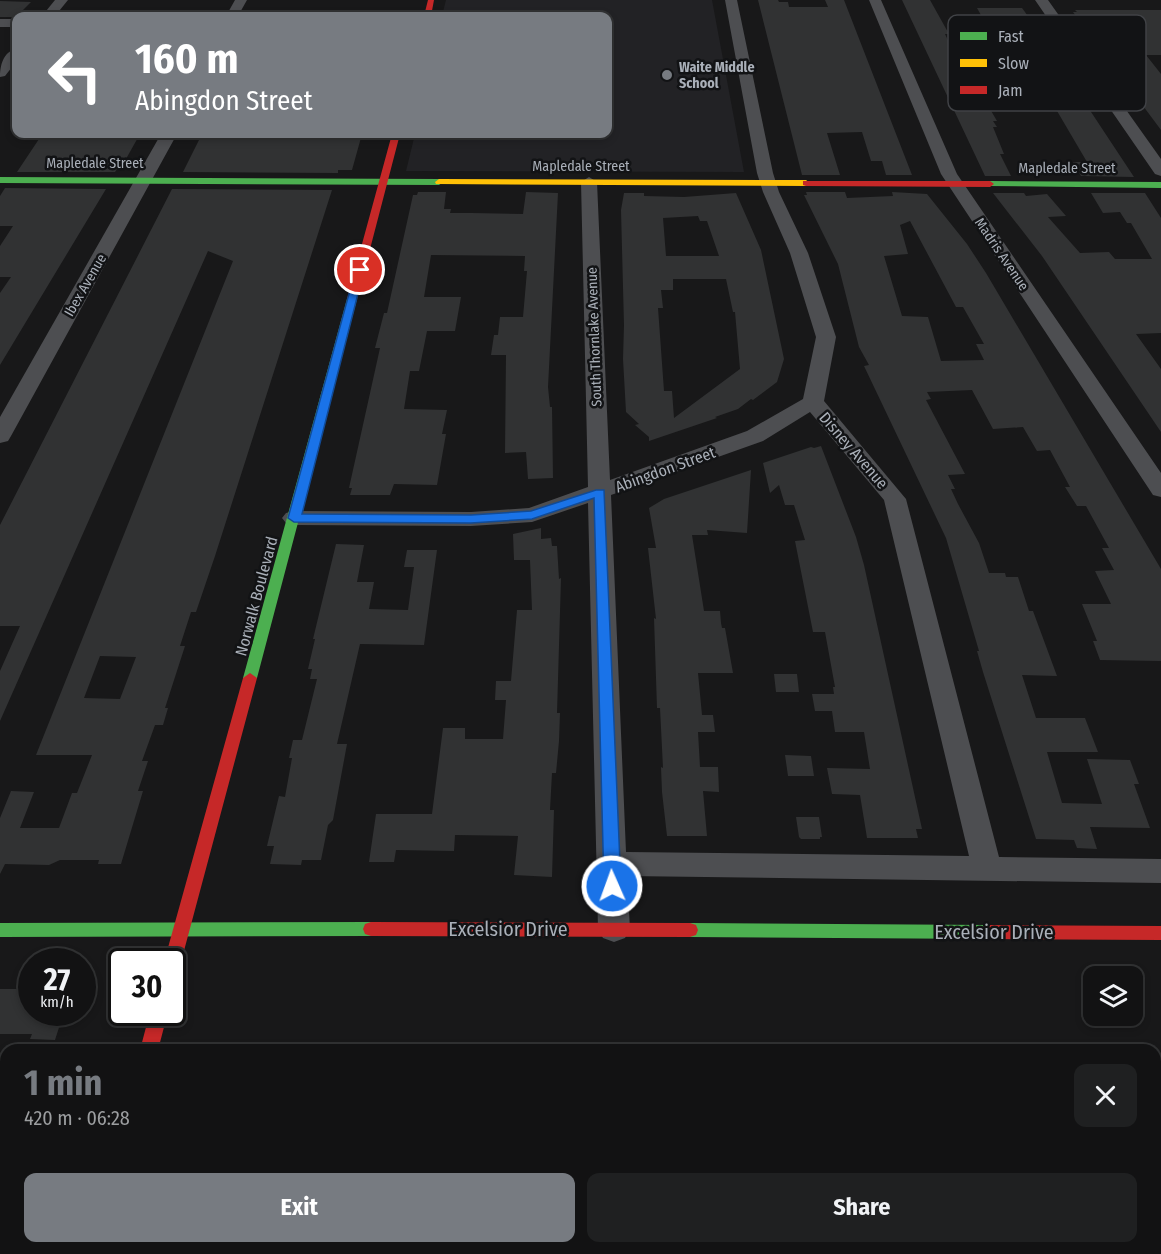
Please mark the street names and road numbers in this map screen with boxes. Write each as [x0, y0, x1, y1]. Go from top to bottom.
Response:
street label: Mapledale Street [46, 155, 144, 172]
street label: Mapledale Street [532, 158, 630, 175]
street label: Mapledale Street [1018, 160, 1116, 177]
street label: Madris Avenue [971, 215, 1032, 294]
street label: Ibex Avenue [61, 251, 110, 320]
street label: South Thornlake Avenue [584, 267, 605, 407]
street label: Disney Avenue [815, 408, 892, 493]
street label: Abingdon Street [612, 442, 719, 496]
street label: Norwalk Boulevard [231, 534, 282, 658]
street label: Excelsior Drive [448, 917, 568, 941]
street label: Excelsior Drive [934, 920, 1054, 944]

